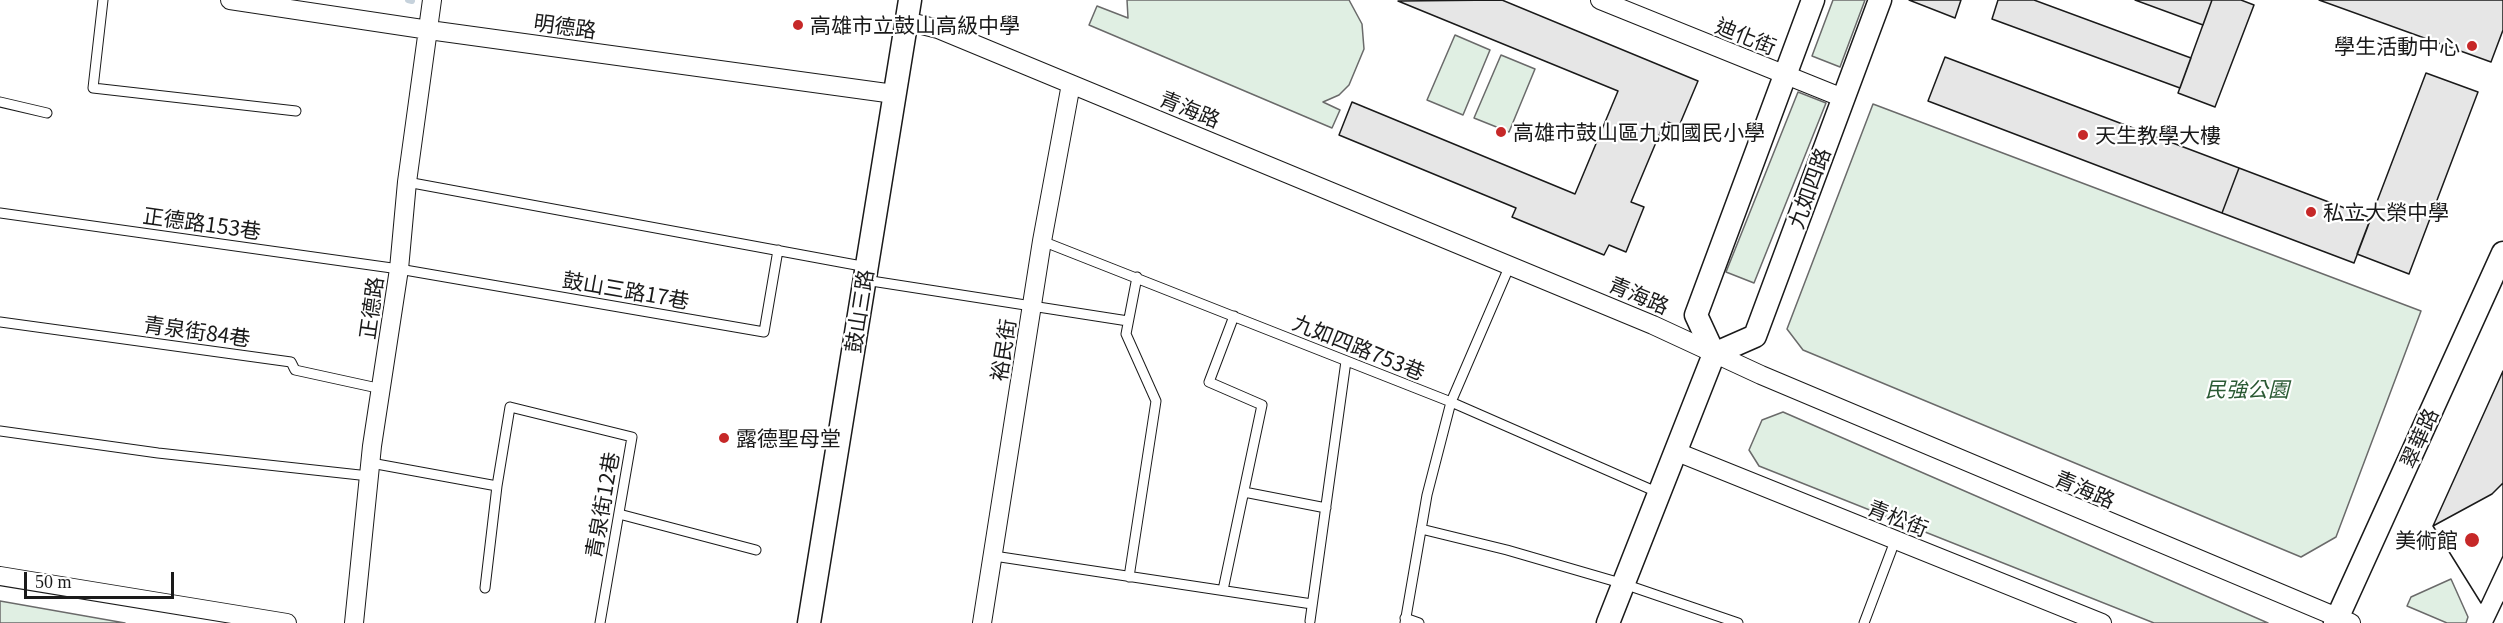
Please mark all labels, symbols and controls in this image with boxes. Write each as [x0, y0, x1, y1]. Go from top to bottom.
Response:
street label: 明德路 [532, 9, 598, 43]
place label: 高雄市立鼓山高級中學 [810, 12, 1020, 38]
street label: 迪化街 [1712, 13, 1780, 59]
marker: 高雄市立鼓山高級中學 [791, 18, 805, 32]
place label: 學生活動中心 [2334, 33, 2460, 59]
marker: 學生活動中心 [2465, 39, 2479, 53]
street label: 青海路 [1156, 86, 1224, 132]
place label: 高雄市鼓山區九如國民小學 [1513, 119, 1765, 145]
place label: 天生教學大樓 [2095, 122, 2221, 148]
marker: 高雄市鼓山區九如國民小學 [1494, 125, 1508, 139]
marker: 天生教學大樓 [2076, 128, 2090, 142]
street label: 九如四路 [1783, 144, 1835, 232]
place label: 私立大榮中學 [2323, 199, 2449, 225]
street label: 正德路153巷 [141, 202, 263, 244]
marker: 私立大榮中學 [2304, 205, 2318, 219]
street label: 鼓山三路17巷 [561, 266, 691, 314]
street label: 鼓山三路 [840, 268, 878, 354]
street label: 青海路 [1605, 271, 1673, 319]
street label: 正德路 [354, 275, 388, 341]
street label: 九如四路753巷 [1289, 309, 1429, 385]
street label: 青泉街84巷 [142, 311, 252, 351]
street label: 裕民街 [986, 317, 1020, 383]
park label: 民強公園 [2205, 376, 2289, 402]
street label: 翠華路 [2395, 404, 2443, 472]
place label: 露德聖母堂 [736, 425, 841, 451]
marker: 露德聖母堂 [717, 431, 731, 445]
street label: 青泉街12巷 [580, 450, 624, 560]
street label: 青海路 [2051, 465, 2119, 513]
street label: 青松街 [1864, 495, 1932, 541]
place label: 美術館 [2395, 527, 2458, 553]
marker: 美術館 [2463, 531, 2481, 549]
scale bar [27, 560, 177, 598]
text: 50 m [35, 572, 72, 592]

